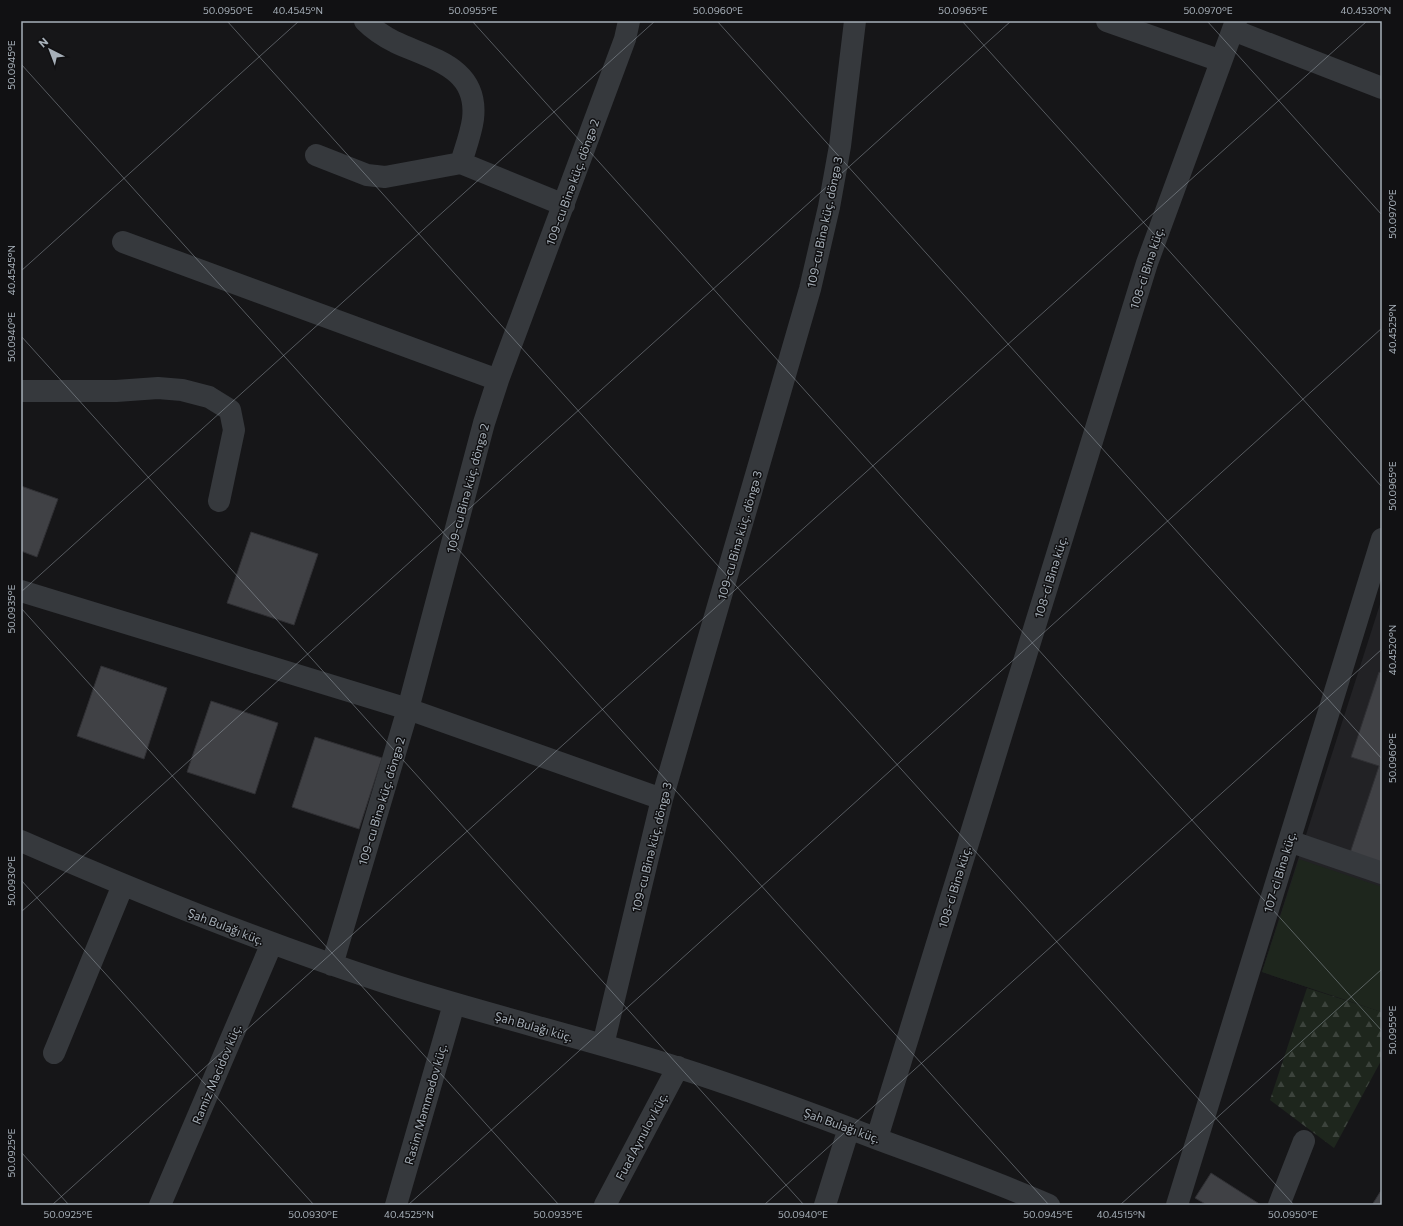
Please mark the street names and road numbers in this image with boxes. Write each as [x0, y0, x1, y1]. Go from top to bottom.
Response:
street label: 109-cu Binə küç. döngə 2 [543, 117, 602, 247]
street label: 109-cu Binə küç. döngə 3 [803, 155, 845, 289]
street label: 108-ci Binə küç. [1126, 225, 1166, 311]
street label: 109-cu Binə küç. döngə 2 [443, 421, 491, 554]
street label: 109-cu Binə küç. döngə 3 [714, 469, 764, 601]
street label: 108-ci Binə küç. [1031, 534, 1069, 620]
street label: 109-cu Binə küç. döngə 2 [355, 735, 407, 867]
street label: 109-cu Binə küç. döngə 3 [628, 780, 674, 914]
street label: 107-ci Binə küç. [1260, 830, 1298, 914]
street label: 108-ci Binə küç. [935, 844, 973, 930]
street label: Şah Bulağı küç. [186, 905, 266, 947]
street label: Şah Bulağı küç. [494, 1008, 575, 1044]
street label: Ramiz Məcidov küç. [189, 1022, 243, 1126]
street label: Rasim Məmmədov küç. [401, 1042, 449, 1166]
street label: Fuad Aynulov küç. [612, 1090, 670, 1182]
street label: Şah Bulağı küç. [802, 1105, 882, 1145]

